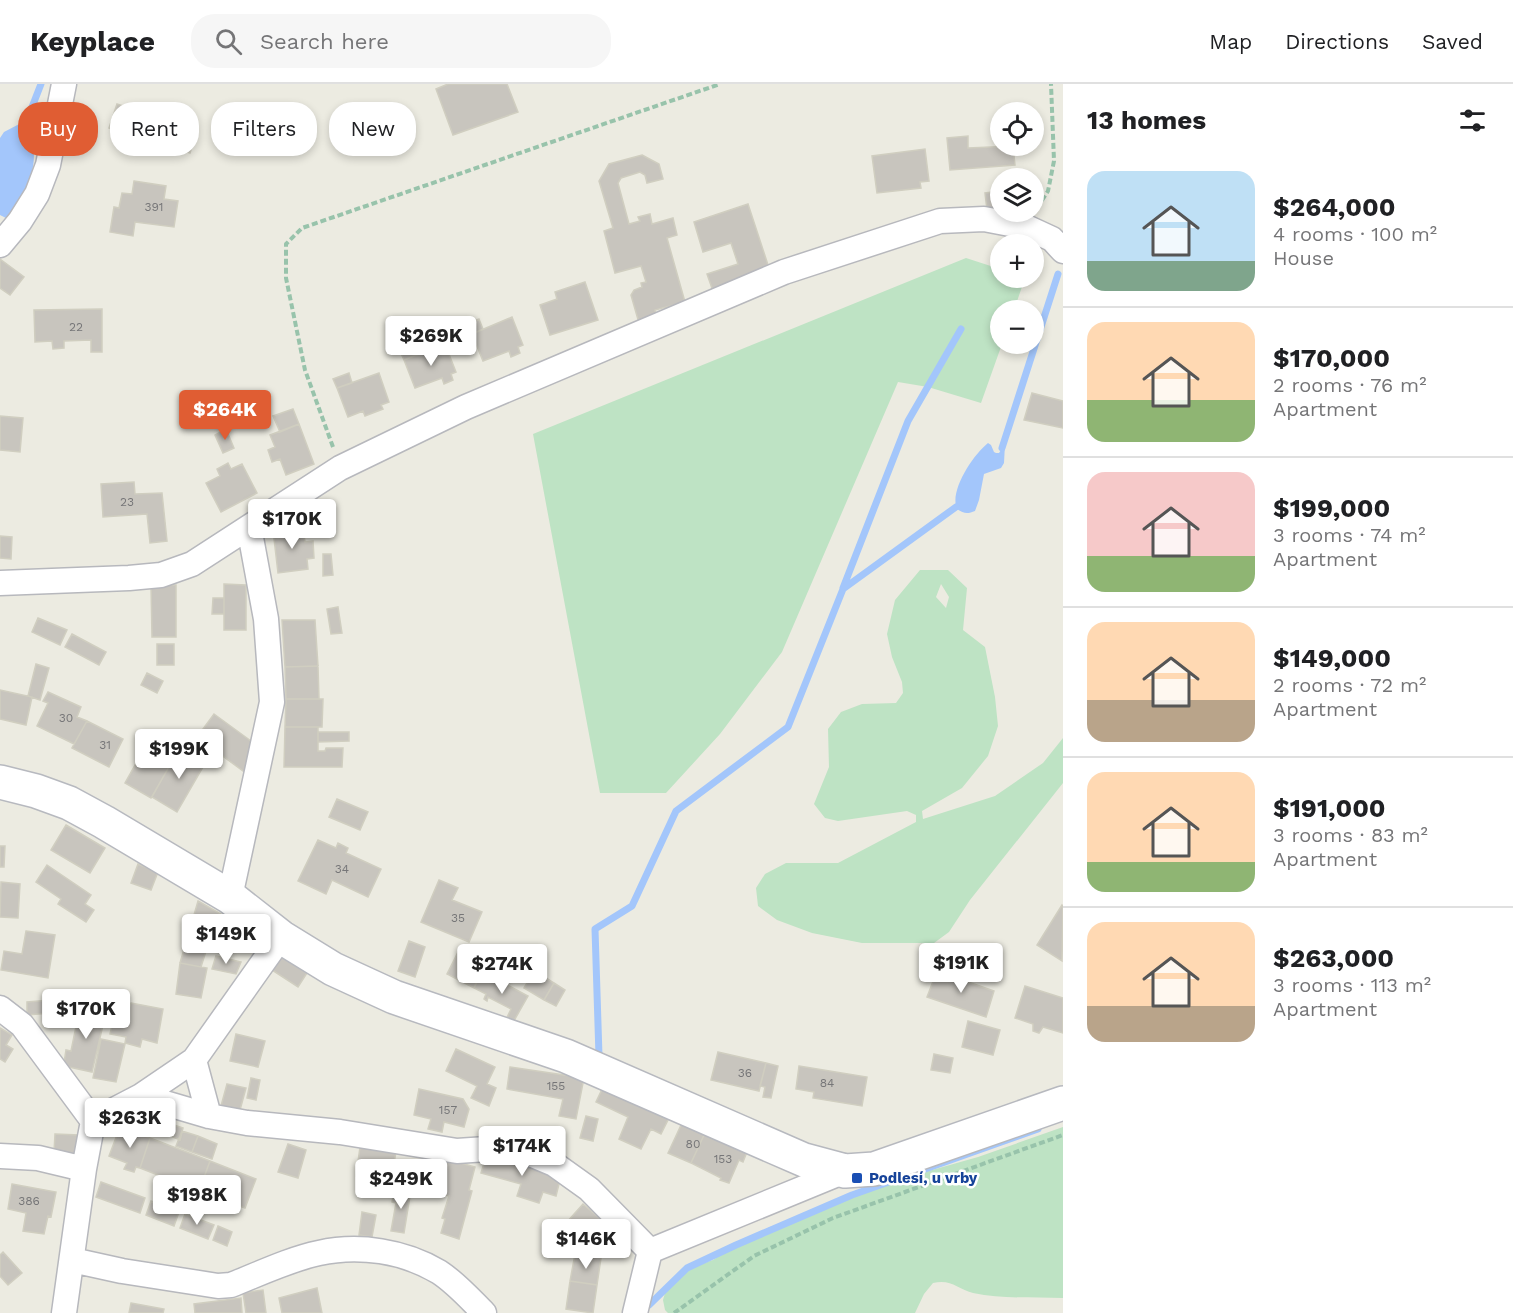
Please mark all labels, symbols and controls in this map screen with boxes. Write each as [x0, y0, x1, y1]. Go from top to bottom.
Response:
search box [191, 14, 611, 68]
text: Keyplace [30, 25, 155, 58]
icon: search [212, 25, 245, 58]
text: Search here [260, 29, 389, 54]
text: Map [1209, 29, 1252, 54]
text: Directions [1285, 29, 1389, 54]
text: Saved [1422, 29, 1483, 54]
chip: Buy [18, 102, 98, 156]
chip: Rent [110, 102, 199, 156]
chip: Filters [211, 102, 317, 156]
chip: New [329, 102, 416, 156]
map controls [990, 102, 1044, 354]
button: locate [990, 102, 1044, 156]
icon: filters [1456, 104, 1489, 137]
text: 13 homes [1087, 105, 1206, 135]
button: layers [990, 168, 1044, 222]
text: $264,000 [1273, 192, 1395, 222]
icon: home [1135, 195, 1207, 267]
house number: 391 [144, 200, 164, 214]
text: 4 rooms · 100 m² [1273, 222, 1437, 246]
button: + [990, 234, 1044, 288]
text: House [1273, 246, 1334, 270]
button: − [990, 300, 1044, 354]
pin: $269K [389, 316, 473, 367]
house number: 22 [69, 320, 83, 334]
text: $269K [399, 323, 463, 347]
text: $170,000 [1273, 343, 1390, 373]
icon: home [1135, 346, 1207, 418]
text: 2 rooms · 76 m² [1273, 373, 1426, 397]
pin: $264K [183, 390, 267, 441]
text: $264K [193, 397, 257, 421]
text: Apartment [1273, 397, 1377, 421]
text: $199,000 [1273, 493, 1390, 523]
house number: 23 [120, 495, 134, 509]
icon: home [1135, 496, 1207, 568]
pin: $170K [250, 499, 334, 550]
text: $170K [262, 506, 322, 530]
text: 3 rooms · 74 m² [1273, 523, 1426, 547]
text: Apartment [1273, 547, 1377, 571]
text: $149,000 [1273, 643, 1391, 673]
icon: home [1135, 646, 1207, 718]
text: 2 rooms · 72 m² [1273, 673, 1426, 697]
text: Apartment [1273, 697, 1377, 721]
house number: 30 [59, 711, 73, 725]
pin: $199K [137, 729, 221, 780]
text: $199K [149, 736, 209, 760]
house number: 31 [99, 738, 111, 752]
text: $191,000 [1273, 793, 1386, 823]
icon: home [1135, 796, 1207, 868]
text: 3 rooms · 83 m² [1273, 823, 1428, 847]
text: Apartment [1273, 847, 1377, 871]
house number: 34 [335, 862, 349, 876]
house number: 35 [451, 911, 465, 925]
pin: $149K [184, 914, 268, 965]
text: $149K [196, 921, 256, 945]
pin: $191K [919, 943, 1003, 994]
text: $263,000 [1273, 943, 1394, 973]
pin: $274K [460, 944, 544, 995]
icon: home [1135, 946, 1207, 1018]
text: $191K [933, 950, 989, 974]
text: $274K [471, 951, 533, 975]
text: 3 rooms · 113 m² [1273, 973, 1431, 997]
pin: $170K [44, 989, 128, 1040]
text: $170K [56, 996, 116, 1020]
text: Apartment [1273, 997, 1377, 1021]
house number: 36 [738, 1066, 752, 1080]
house number: 84 [820, 1076, 834, 1090]
house number: 155 [547, 1079, 565, 1093]
pin: $263K [88, 1098, 172, 1149]
house number: 157 [439, 1103, 457, 1117]
text: $263K [99, 1105, 161, 1129]
pin: $174K [480, 1126, 564, 1177]
text: $174K [493, 1133, 551, 1157]
house number: 80 [686, 1137, 700, 1151]
house number: 153 [714, 1152, 732, 1166]
pin: $249K [359, 1159, 443, 1210]
text: $249K [369, 1166, 433, 1190]
place label: Podlesí, u vrby [869, 1169, 978, 1187]
marker: Podlesí, u vrby [850, 1171, 864, 1185]
pin: $198K [155, 1175, 239, 1226]
text: $198K [167, 1182, 227, 1206]
house number: 386 [18, 1194, 40, 1208]
pin: $146K [544, 1219, 628, 1270]
text: $146K [556, 1226, 616, 1250]

